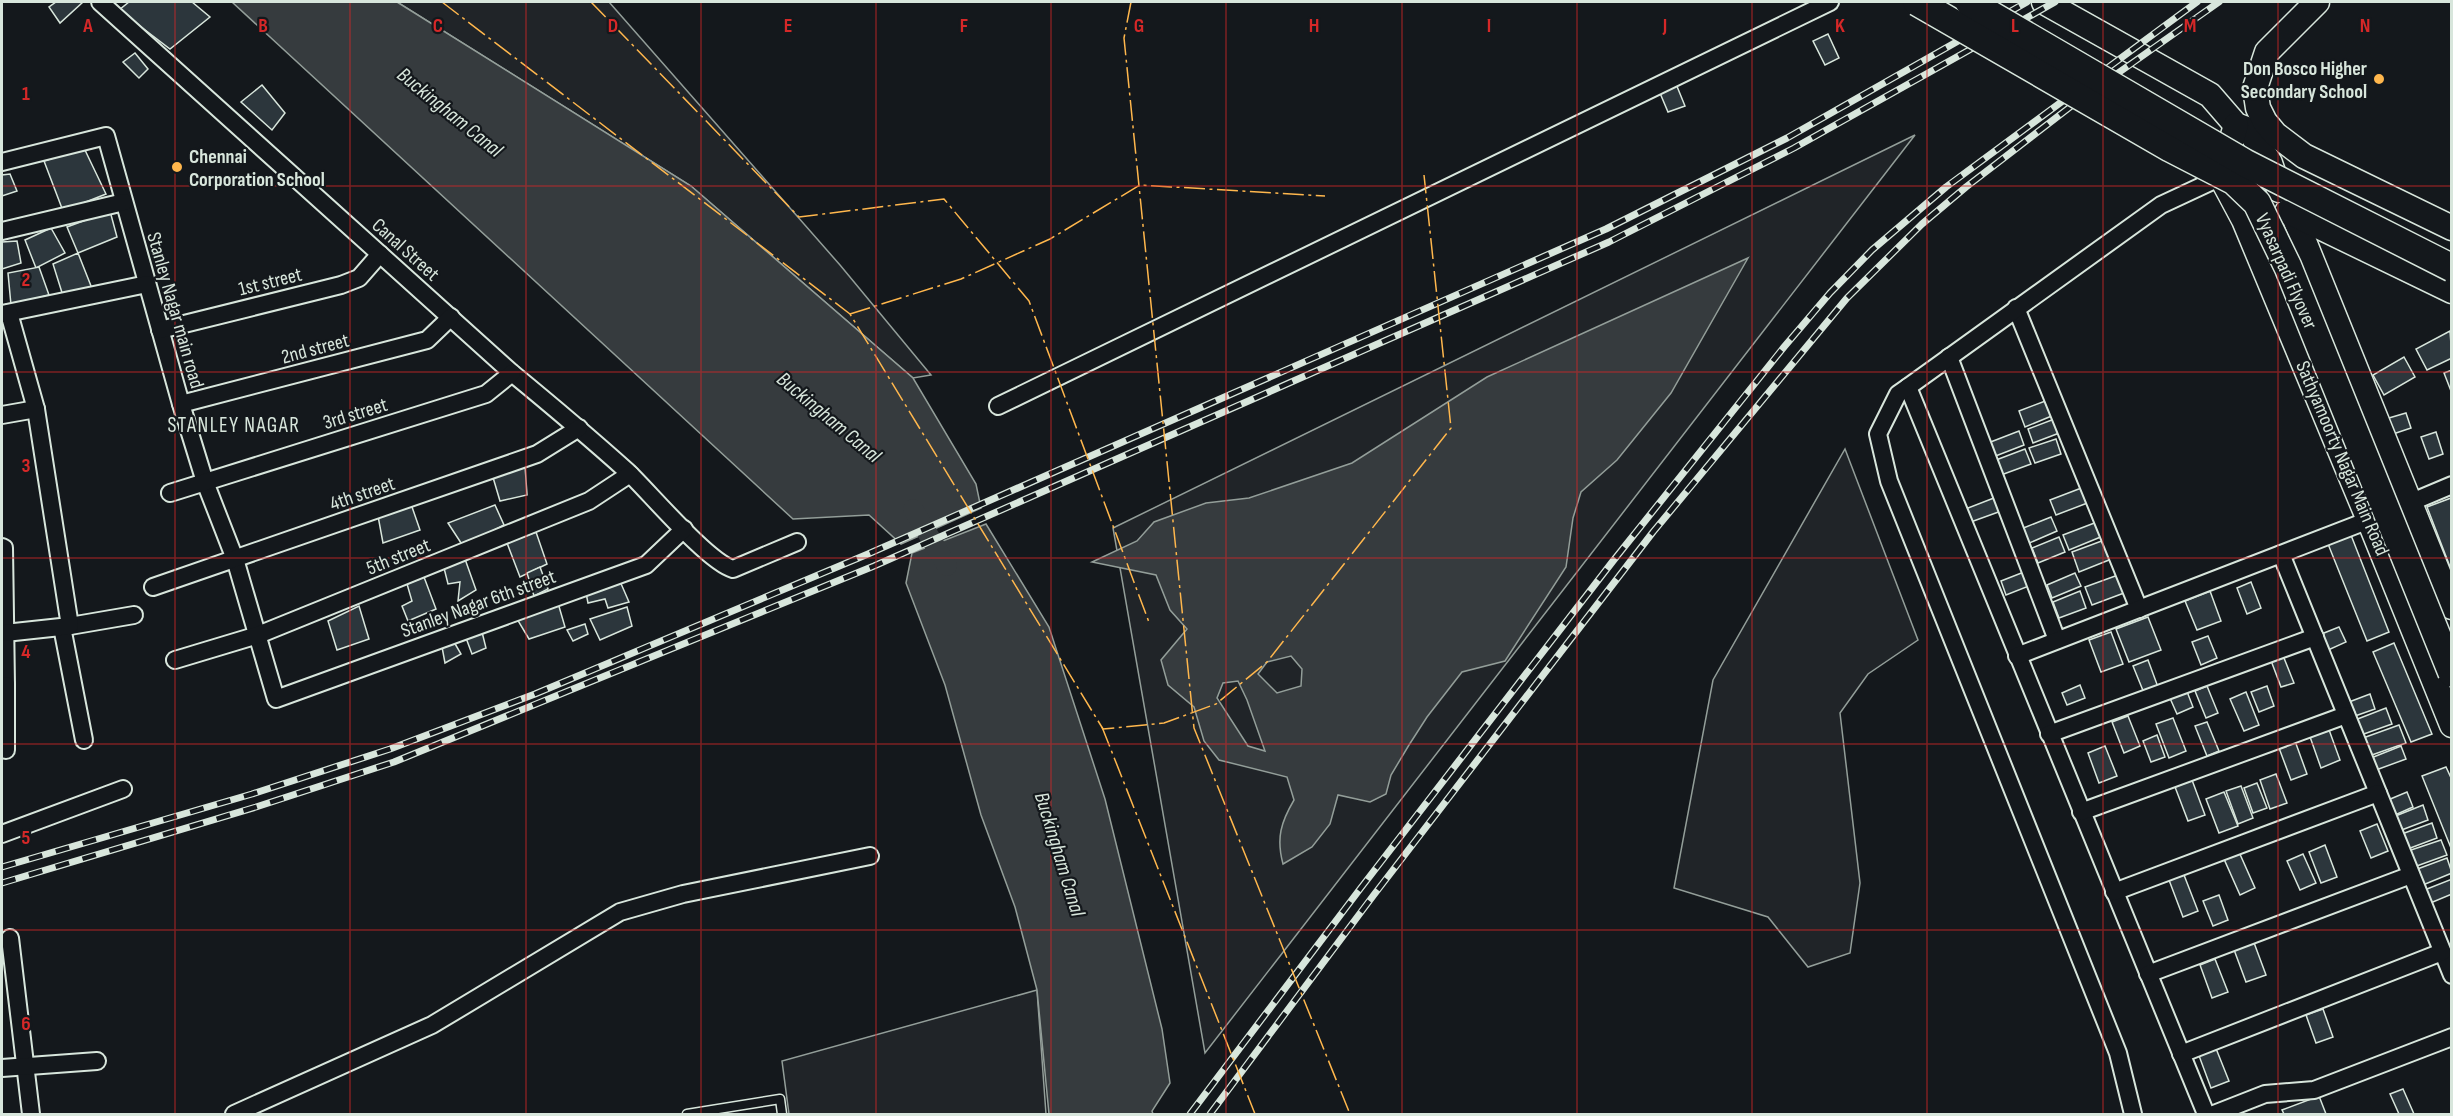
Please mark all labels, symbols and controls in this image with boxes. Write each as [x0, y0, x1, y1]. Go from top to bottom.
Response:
text: A [82, 14, 93, 38]
text: B [258, 14, 268, 38]
text: C [433, 14, 443, 38]
text: D [608, 14, 618, 38]
text: E [784, 14, 792, 38]
text: F [960, 14, 968, 38]
text: G [1134, 14, 1144, 38]
text: H [1309, 14, 1319, 38]
text: I [1487, 14, 1491, 38]
text: J [1662, 14, 1667, 38]
text: K [1835, 14, 1845, 38]
text: L [2011, 14, 2019, 38]
text: M [2184, 14, 2196, 38]
text: N [2360, 14, 2370, 38]
place label: Don Bosco Higher Secondary School [2241, 57, 2367, 104]
water label: Buckingham Canal [392, 62, 508, 163]
marker: Don Bosco Higher Secondary School [2372, 72, 2386, 86]
text: 1 [22, 82, 30, 106]
place label: Chennai Corporation School [189, 145, 325, 192]
marker: Chennai Corporation School [170, 160, 184, 174]
street label: Vyasarpadi Flyover [2250, 210, 2322, 333]
street label: Canal Street [367, 213, 444, 286]
street label: Stanley Nagar main road [141, 229, 209, 391]
street label: 1st street [236, 263, 304, 301]
text: 2 [22, 268, 30, 292]
street label: 2nd street [279, 328, 352, 370]
street label: Sathyamoorty Nagar Main Road [2290, 357, 2394, 559]
water label: Buckingham Canal [772, 367, 887, 469]
street label: 3rd street [320, 393, 390, 435]
district label: STANLEY NAGAR [168, 413, 300, 438]
text: 3 [22, 454, 31, 478]
street label: 4th street [327, 472, 398, 516]
street label: 5th street [363, 533, 434, 581]
street label: Stanley Nagar 6th street [398, 565, 559, 643]
text: 4 [21, 640, 31, 664]
water label: Buckingham Canal [1029, 789, 1091, 920]
text: 5 [22, 826, 31, 850]
text: 6 [21, 1012, 31, 1036]

